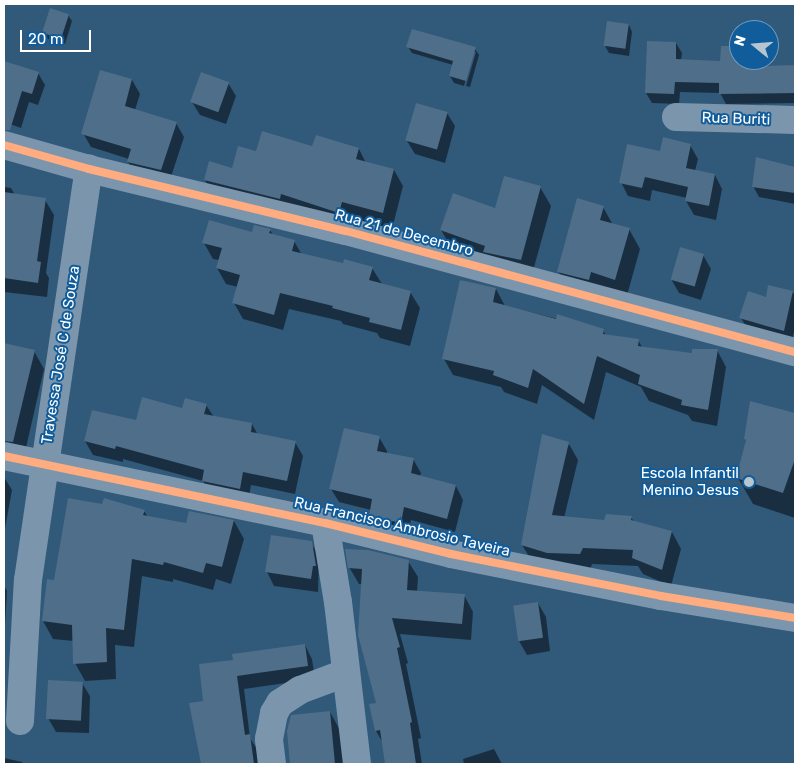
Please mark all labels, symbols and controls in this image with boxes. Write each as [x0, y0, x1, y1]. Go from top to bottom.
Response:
scale bar [22, 20, 94, 52]
north arrow [729, 20, 779, 70]
text: 20 m [28, 30, 63, 48]
text: N [731, 33, 750, 48]
street label: Rua Buriti [701, 109, 771, 129]
street label: Rua 21 de Decembro [333, 206, 475, 260]
street label: Travessa José C de Souza [38, 265, 84, 445]
place label: Escola Infantil Menino Jesus [641, 464, 739, 499]
marker: Escola Infantil Menino Jesus [743, 476, 755, 488]
street label: Rua Francisco Ambrosio Taveira [292, 493, 512, 561]

